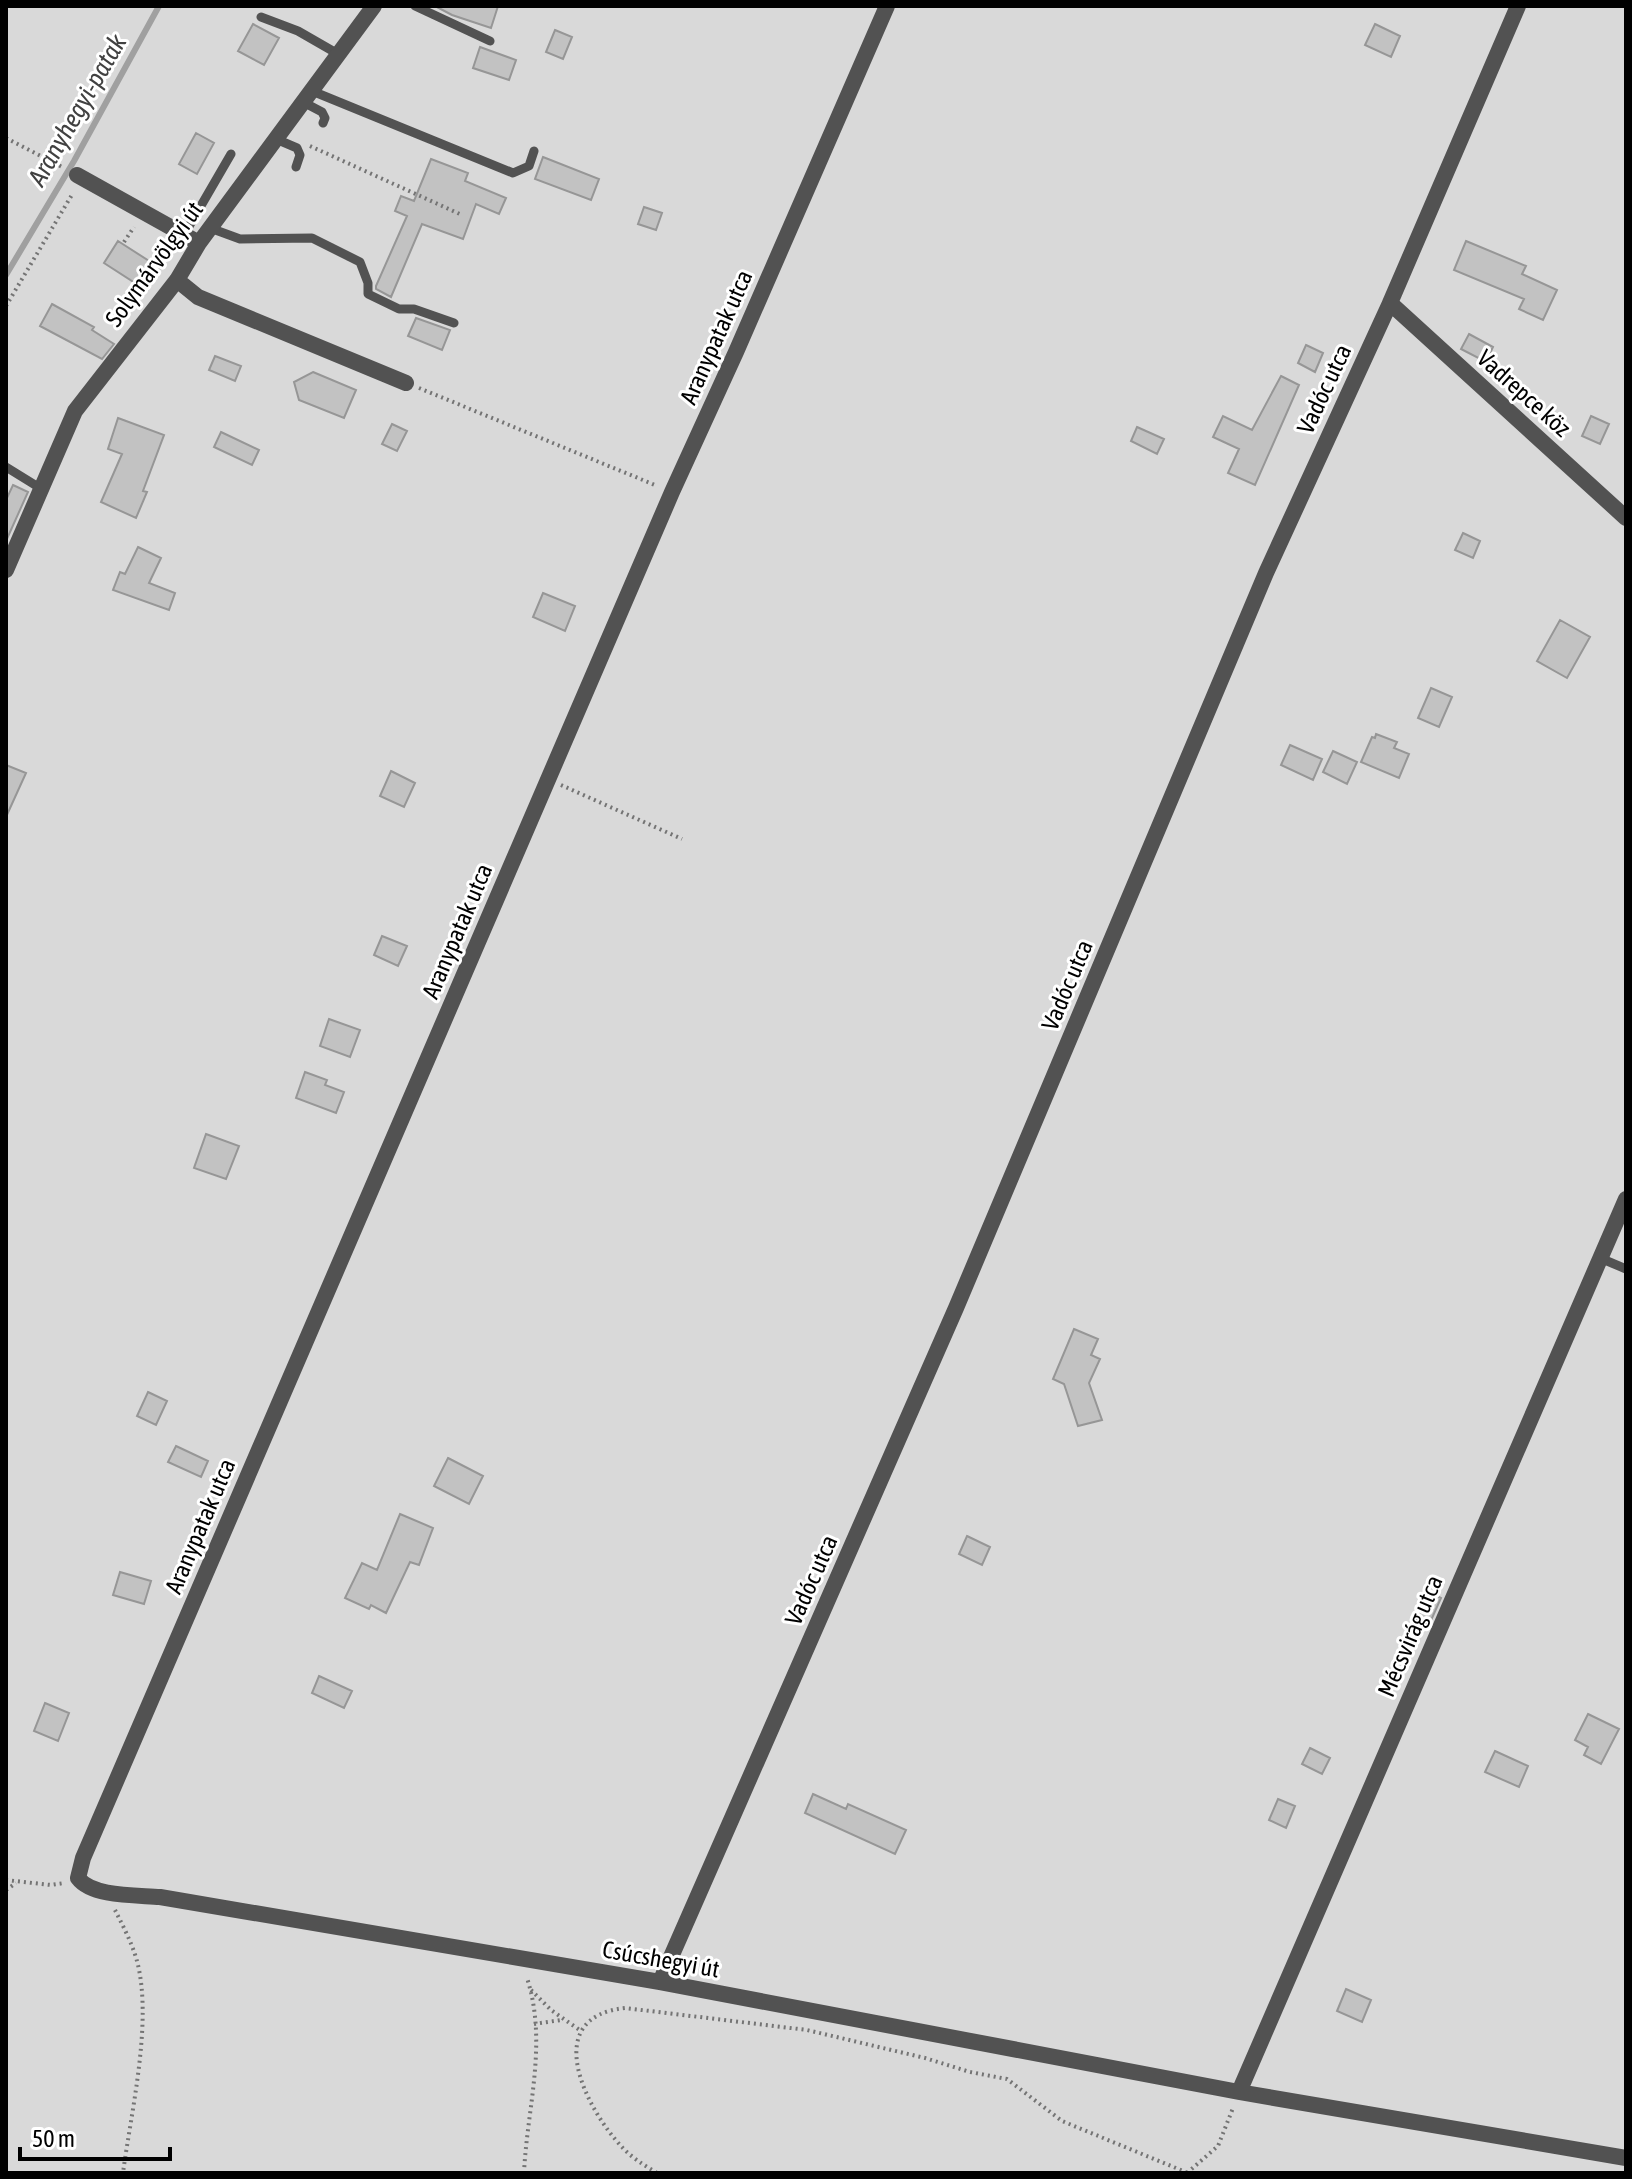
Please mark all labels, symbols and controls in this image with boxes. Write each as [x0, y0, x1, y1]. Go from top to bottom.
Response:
water label: Aranyhegyi-patak [21, 29, 133, 192]
street label: Solymárvölgyi út [100, 196, 208, 332]
street label: Aranypatak utca [674, 266, 758, 408]
street label: Vadóc utca [1292, 340, 1356, 438]
street label: Vadrepce köz [1472, 344, 1576, 442]
street label: Aranypatak utca [416, 860, 498, 1002]
street label: Vadóc utca [1036, 936, 1098, 1034]
street label: Aranypatak utca [159, 1455, 241, 1597]
street label: Vadóc utca [779, 1531, 843, 1629]
street label: Mécsvirág utca [1372, 1571, 1448, 1701]
street label: Csúcshegyi út [600, 1935, 722, 1983]
scale bar [20, 2111, 170, 2161]
text: 50 m [32, 2125, 75, 2152]

